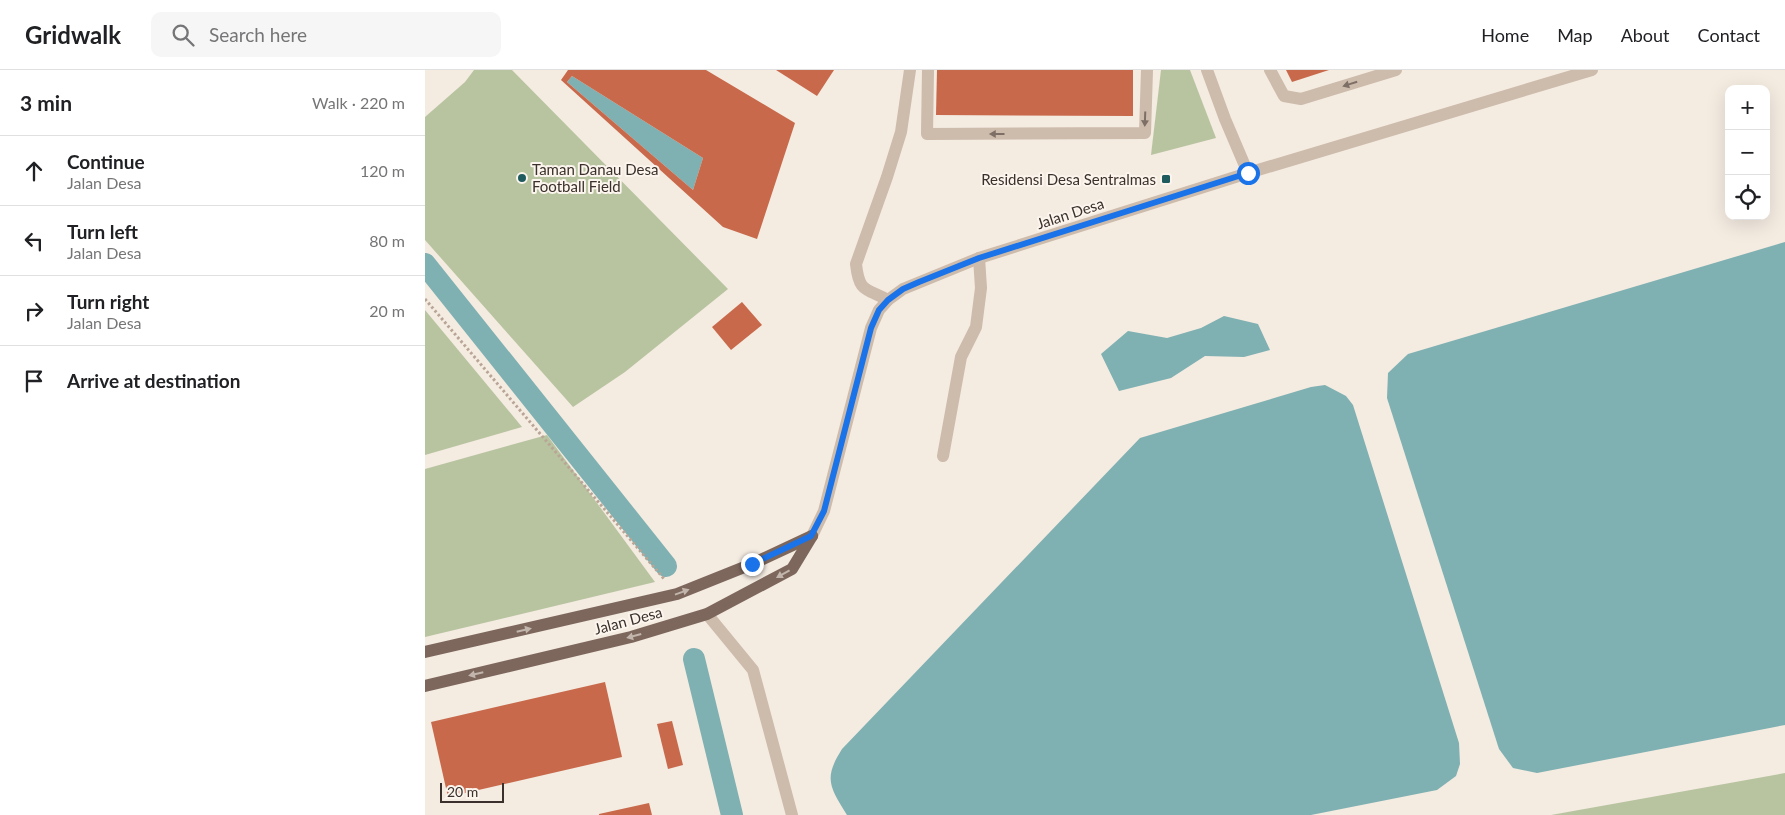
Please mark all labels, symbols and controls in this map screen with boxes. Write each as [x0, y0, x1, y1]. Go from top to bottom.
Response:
search box [151, 12, 501, 57]
text: Gridwalk [25, 20, 121, 49]
icon: search [169, 21, 197, 49]
text: Search here [209, 23, 307, 46]
text: Home [1481, 24, 1529, 46]
text: Map [1557, 24, 1593, 46]
text: About [1621, 24, 1670, 46]
text: Contact [1698, 24, 1760, 46]
one-way arrow [1342, 81, 1357, 89]
map controls [1725, 85, 1770, 220]
button: + [1725, 85, 1770, 130]
text: 3 min [20, 90, 72, 115]
text: Walk · 220 m [312, 93, 405, 112]
one-way arrow [1141, 111, 1149, 127]
one-way arrow [988, 130, 1004, 138]
button: − [1725, 130, 1770, 175]
text: Continue [67, 150, 145, 173]
icon: ahead [20, 157, 48, 185]
place label: Taman Danau Desa Football Field [532, 160, 658, 195]
text: 120 m [360, 161, 405, 180]
route start [1237, 162, 1260, 185]
place label: Residensi Desa Sentralmas [981, 170, 1156, 188]
marker: Taman Danau Desa Football Field [516, 172, 528, 184]
text: Jalan Desa [67, 173, 142, 192]
marker: Residensi Desa Sentralmas [1160, 173, 1172, 185]
button: locate [1725, 175, 1770, 220]
street label: Jalan Desa [1034, 194, 1106, 232]
text: Turn left [67, 220, 138, 243]
icon: left [20, 227, 48, 255]
text: 80 m [369, 231, 405, 250]
text: Jalan Desa [67, 243, 142, 262]
text: Turn right [67, 290, 149, 313]
icon: right [20, 297, 48, 325]
text: 20 m [369, 301, 405, 320]
text: Jalan Desa [67, 313, 142, 332]
icon: arrive [20, 367, 48, 395]
text: Arrive at destination [67, 369, 240, 392]
route end [741, 553, 764, 576]
one-way arrow [776, 570, 790, 578]
one-way arrow [674, 588, 689, 595]
street label: Jalan Desa [592, 602, 664, 638]
one-way arrow [516, 626, 531, 634]
one-way arrow [626, 632, 641, 640]
one-way arrow [468, 670, 483, 678]
scale bar [440, 780, 504, 803]
text: 20 m [447, 783, 478, 800]

